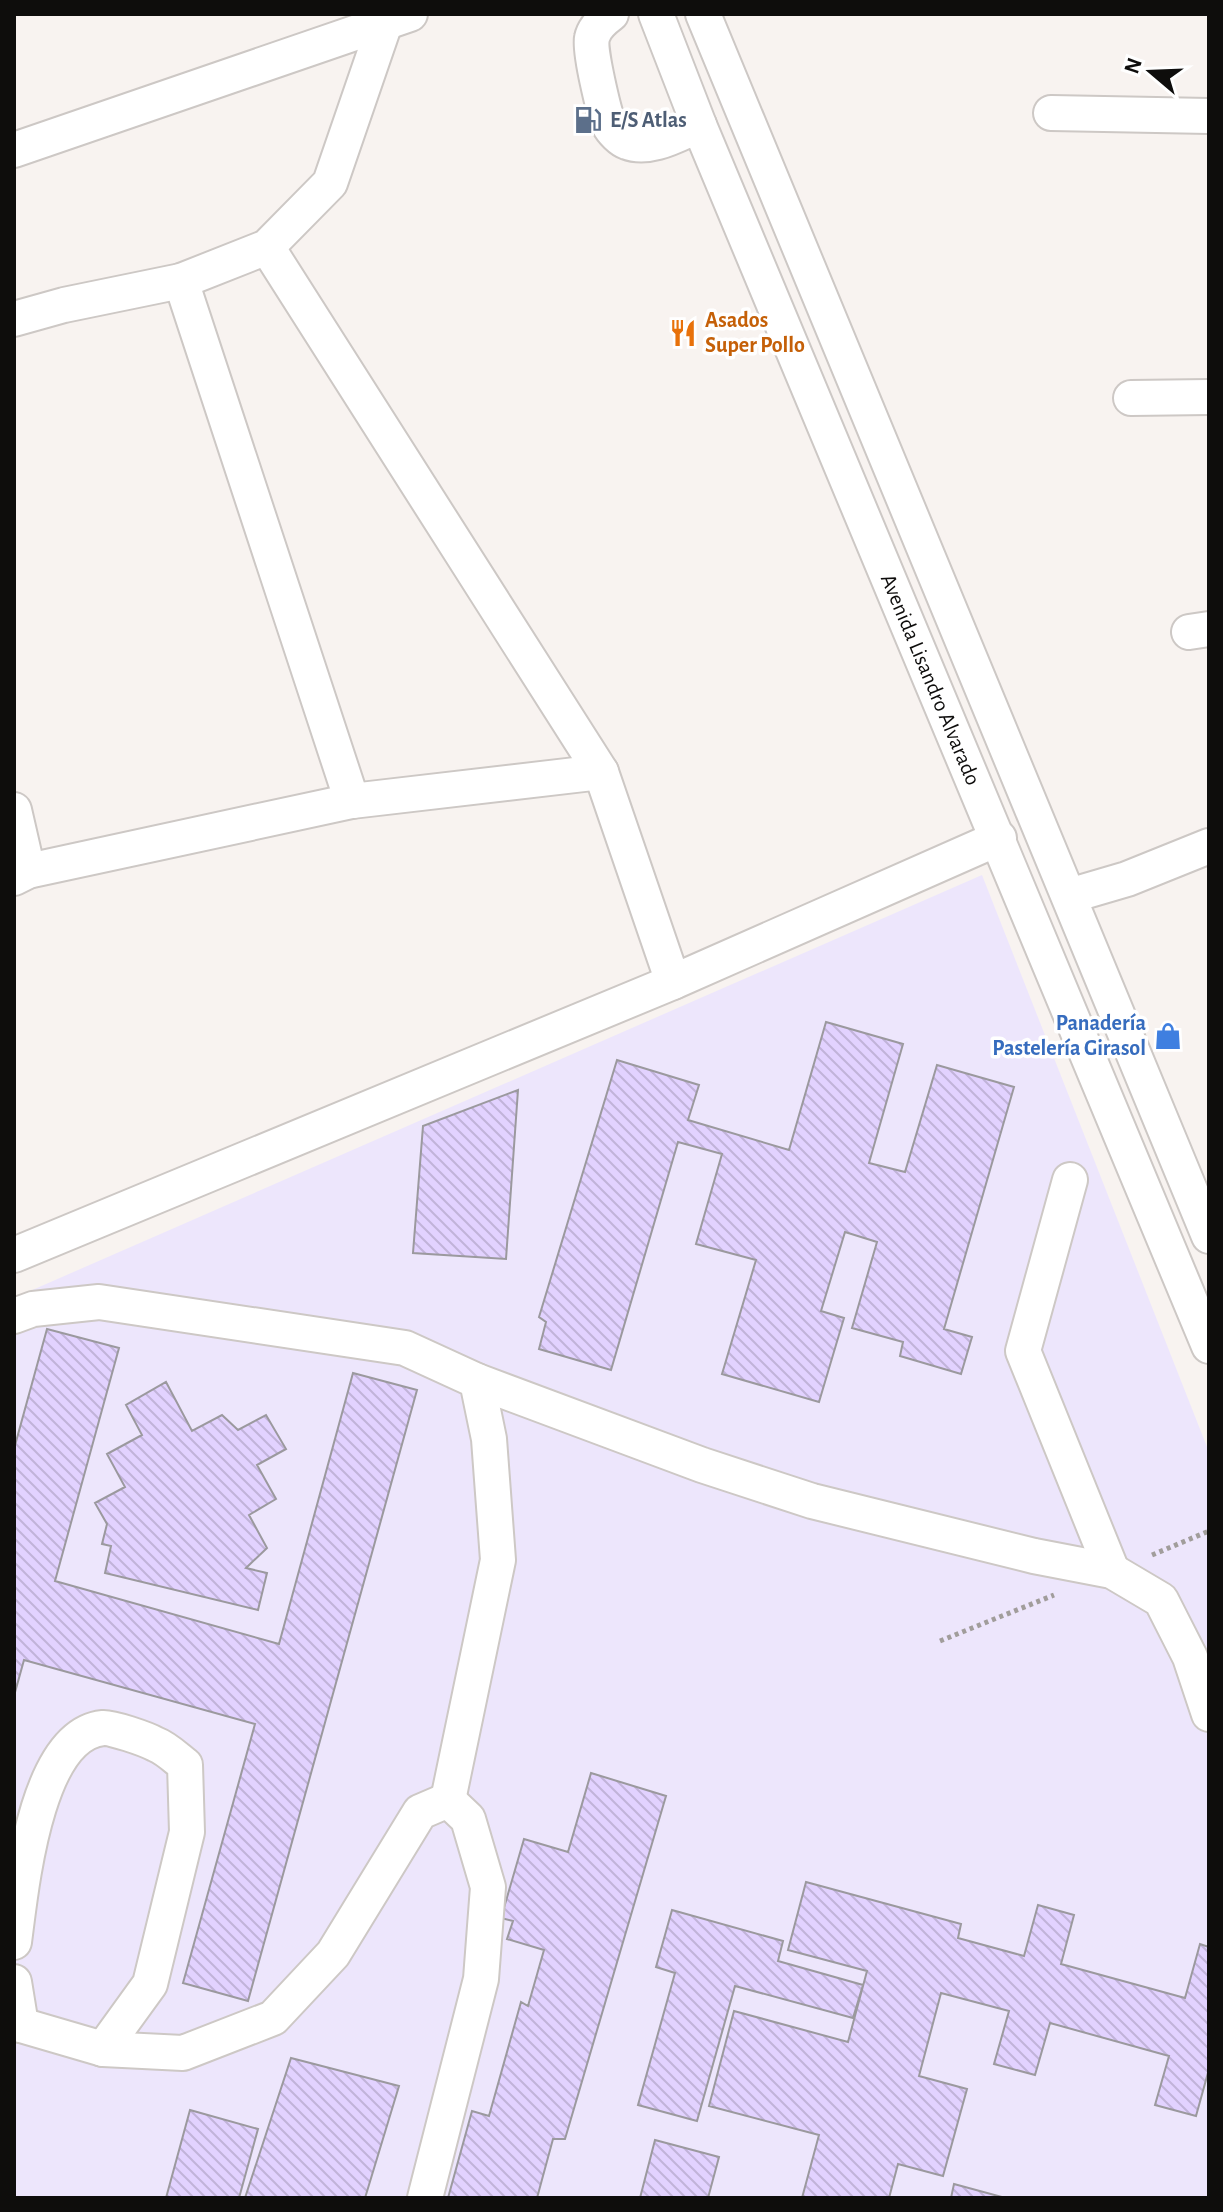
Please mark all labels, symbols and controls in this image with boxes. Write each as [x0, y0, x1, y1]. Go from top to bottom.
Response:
north arrow [1111, 32, 1191, 112]
text: N [1120, 55, 1146, 77]
fuel station icon: E/S Atlas [573, 105, 603, 135]
place label: E/S Atlas [610, 109, 687, 131]
place label: Asados Super Pollo [705, 309, 805, 356]
restaurant icon: Asados Super Pollo [668, 318, 698, 348]
street label: Avenida Lisandro Alvarado [877, 571, 984, 788]
place label: Panadería Pastelería Girasol [992, 1012, 1146, 1059]
shop icon: Panadería Pastelería Girasol [1153, 1021, 1183, 1051]

